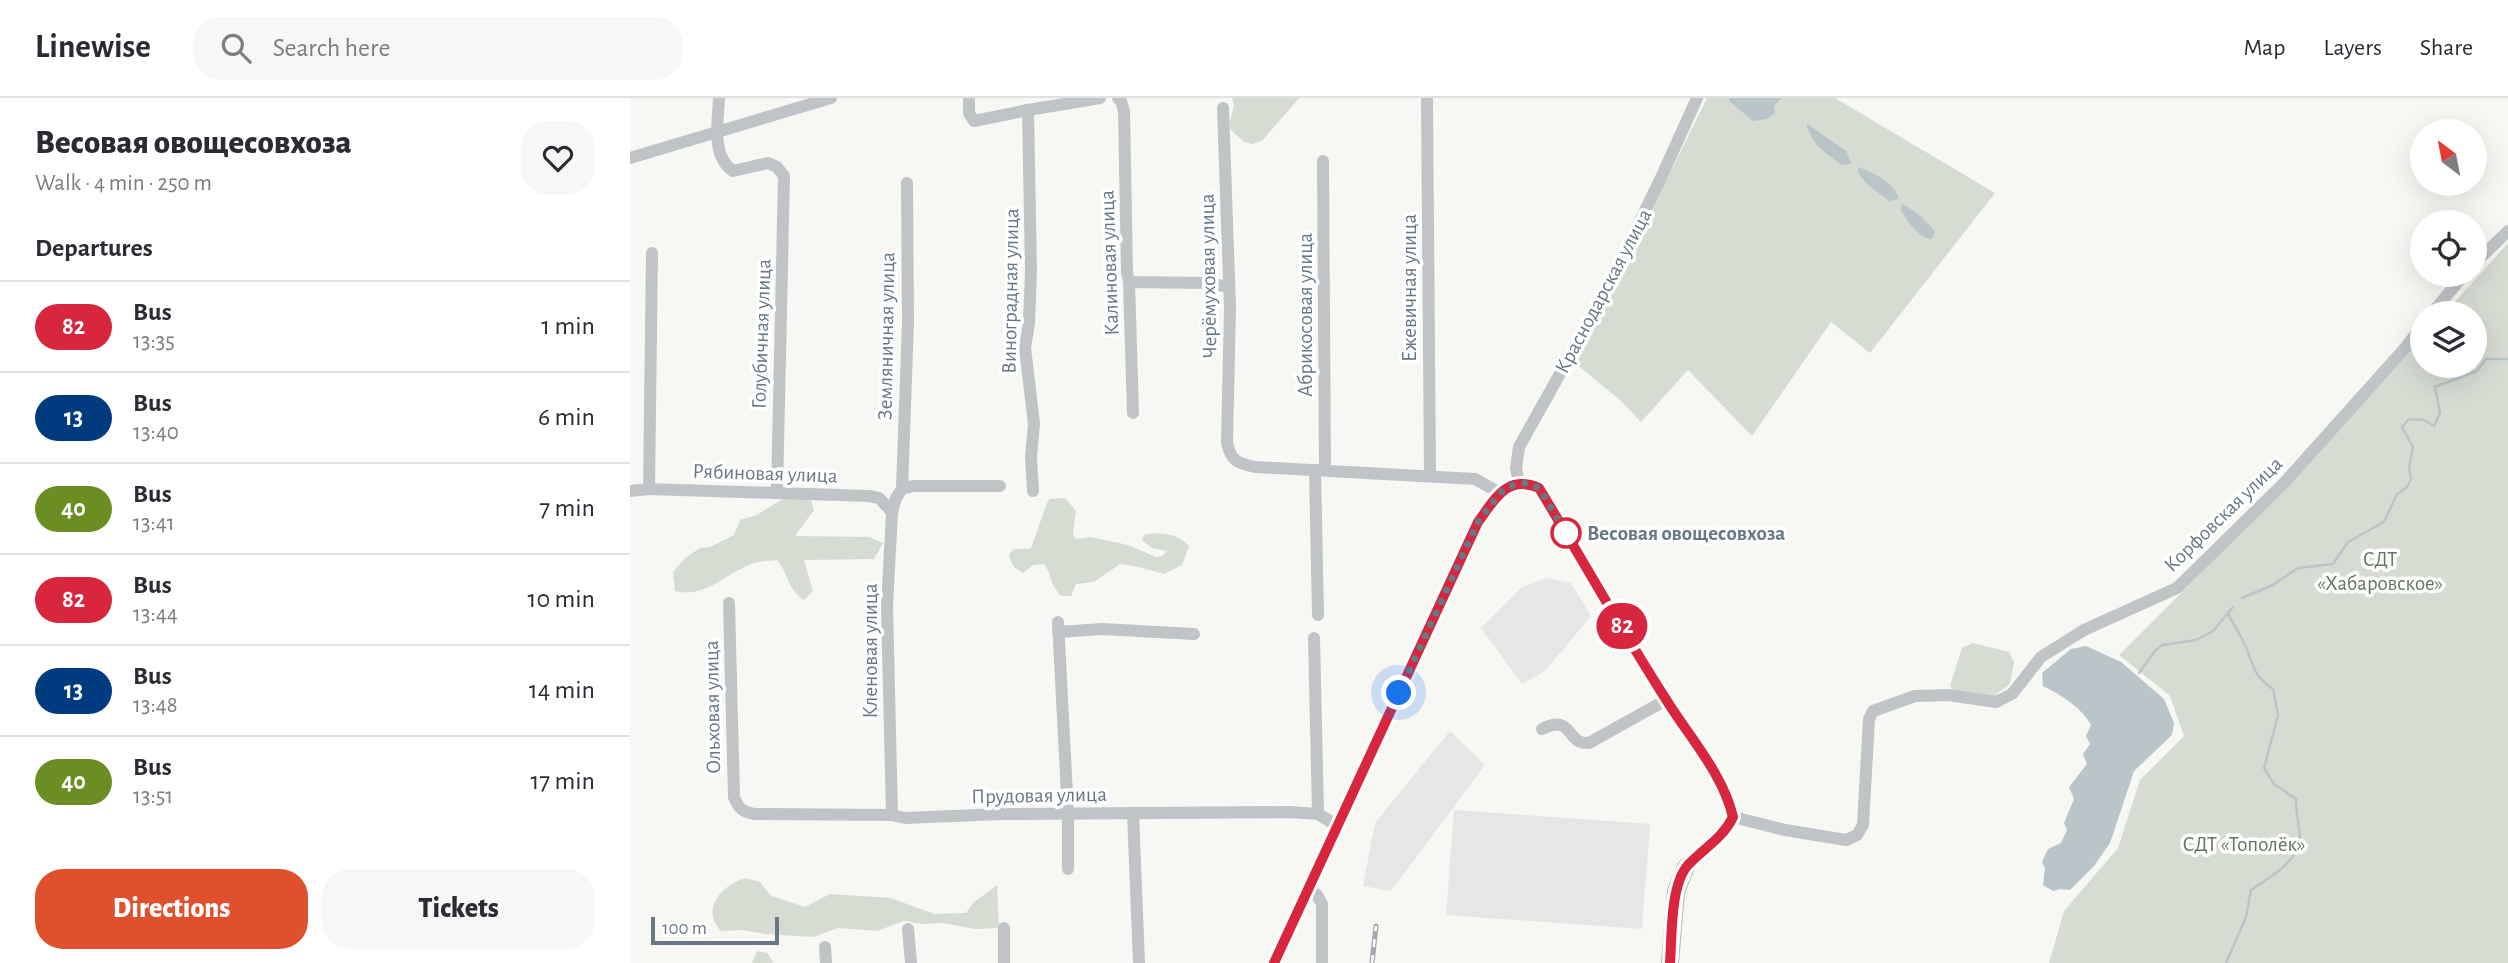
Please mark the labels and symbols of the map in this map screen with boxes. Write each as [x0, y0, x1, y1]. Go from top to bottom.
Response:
north arrow [2410, 119, 2487, 196]
street label: Калиновая улица [1096, 189, 1123, 336]
street label: Черёмуховая улица [1197, 193, 1220, 359]
street label: Краснодарская улица [1551, 205, 1656, 377]
street label: Виноградная улица [999, 208, 1022, 374]
street label: Ежевичная улица [1399, 214, 1420, 362]
street label: Абрикосовая улица [1295, 232, 1316, 397]
street label: Земляничная улица [875, 251, 898, 420]
street label: Голубичная улица [748, 258, 775, 409]
street label: Корфовская улица [2160, 453, 2287, 576]
street label: Рябиновая улица [692, 460, 838, 487]
marker: Весовая овощесовхоза [1551, 518, 1581, 548]
place label: Весовая овощесовхоза [1587, 523, 1785, 544]
park label: СДТ «Хабаровское» [2317, 549, 2443, 594]
street label: Кленовая улица [860, 583, 881, 719]
line badge: 82 [1590, 603, 1654, 649]
street label: Ольховая улица [701, 640, 724, 774]
your location [1381, 675, 1416, 710]
street label: Прудовая улица [971, 784, 1107, 807]
park label: СДТ «Тополёк» [2182, 834, 2306, 855]
scale bar [651, 914, 779, 946]

